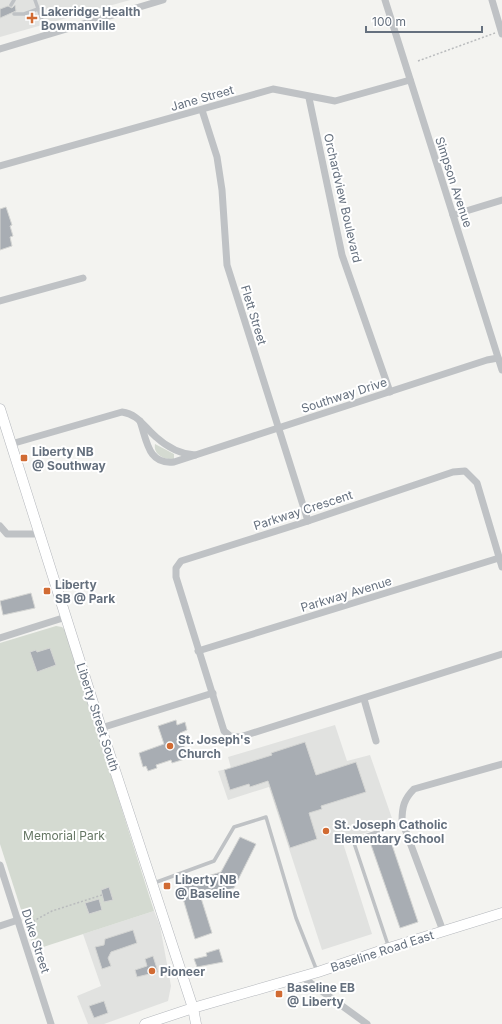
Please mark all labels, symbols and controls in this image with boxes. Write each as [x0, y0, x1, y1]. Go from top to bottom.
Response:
place label: Lakeridge Health Bowmanville [41, 4, 140, 33]
scale bar [366, 8, 482, 34]
marker: Lakeridge Health Bowmanville [26, 12, 38, 24]
text: 100 m [372, 14, 406, 29]
street label: Jane Street [169, 82, 235, 114]
street label: Orchardview Boulevard [321, 132, 365, 264]
street label: Simpson Avenue [432, 135, 476, 229]
street label: Flett Street [238, 283, 270, 347]
street label: Southway Drive [299, 374, 389, 416]
place label: Liberty NB @ Southway [32, 444, 107, 473]
marker: Liberty NB @ Southway [19, 453, 29, 463]
street label: Parkway Crescent [251, 487, 355, 533]
street label: Parkway Avenue [299, 573, 393, 615]
place label: Liberty SB @ Park [55, 577, 115, 606]
marker: Liberty SB @ Park [42, 586, 52, 596]
street label: Liberty Street South [73, 661, 123, 773]
place label: St. Joseph's Church [178, 732, 251, 761]
marker: St. Joseph's Church [165, 741, 175, 751]
place label: St. Joseph Catholic Elementary School [334, 817, 448, 846]
marker: St. Joseph Catholic Elementary School [321, 826, 331, 836]
park label: Memorial Park [23, 828, 105, 843]
place label: Liberty NB @ Baseline [175, 872, 240, 901]
marker: Liberty NB @ Baseline [162, 881, 172, 891]
street label: Duke Street [19, 907, 53, 975]
street label: Baseline Road East [328, 927, 436, 975]
place label: Pioneer [160, 964, 205, 979]
marker: Pioneer [147, 966, 157, 976]
place label: Baseline EB @ Liberty [287, 980, 355, 1009]
marker: Baseline EB @ Liberty [274, 989, 284, 999]

